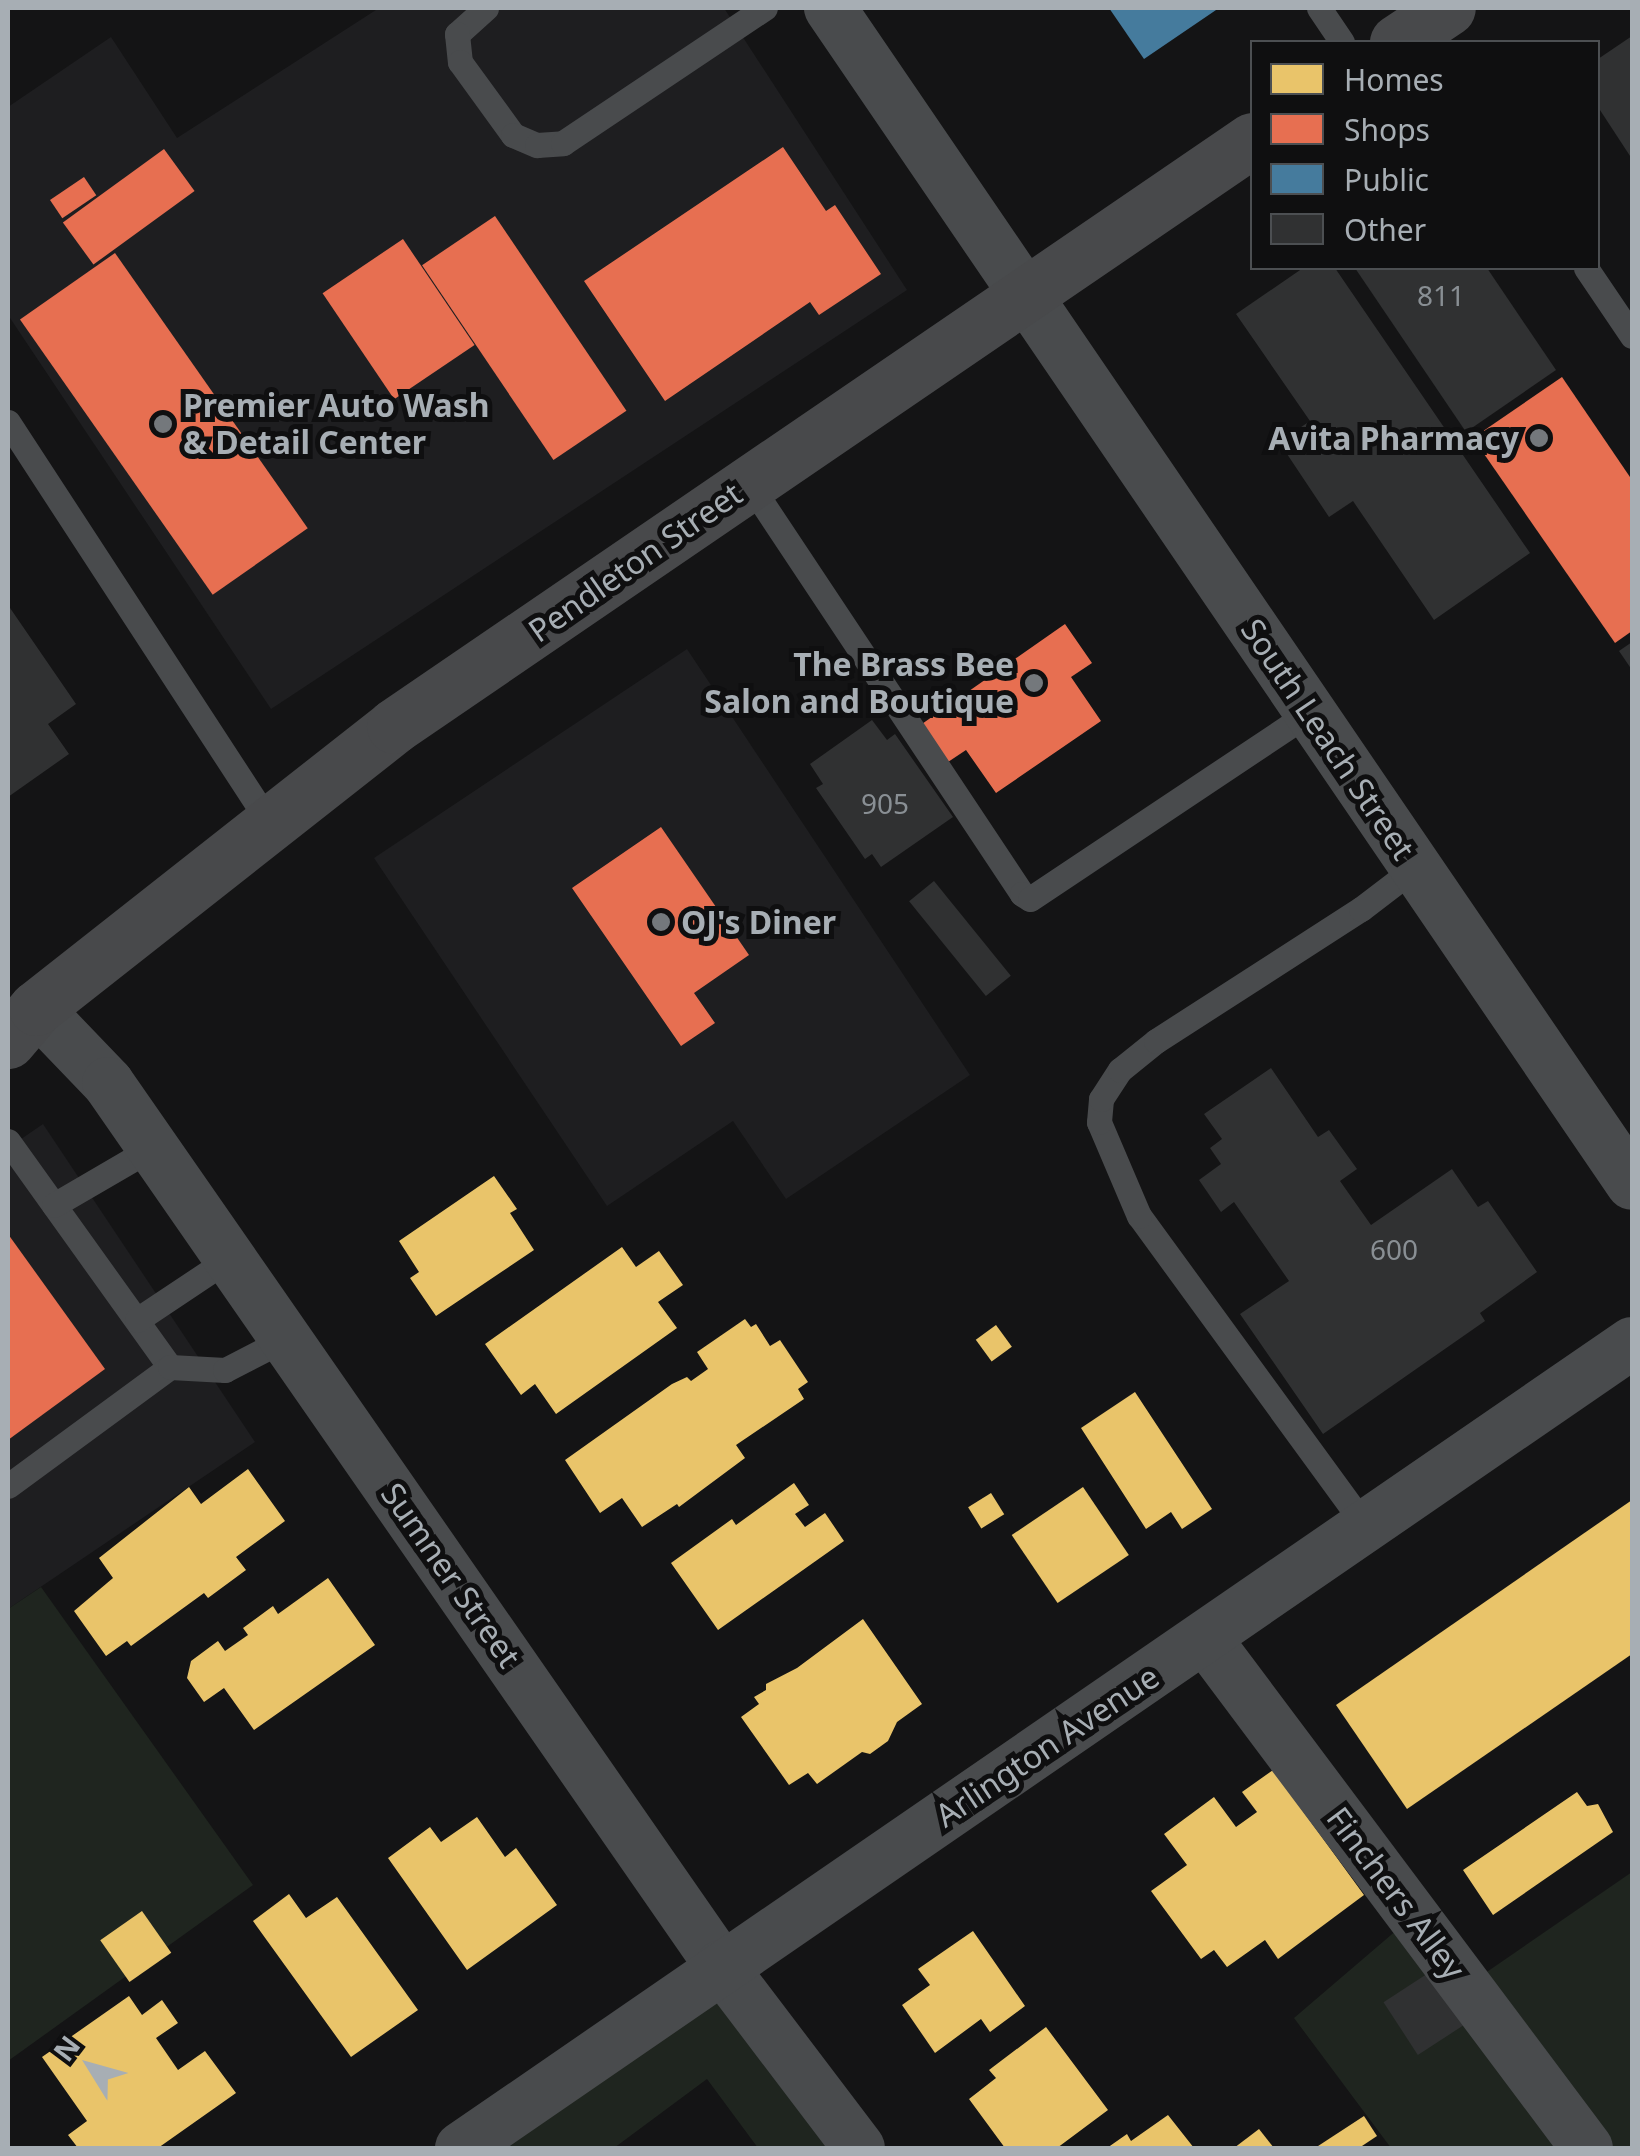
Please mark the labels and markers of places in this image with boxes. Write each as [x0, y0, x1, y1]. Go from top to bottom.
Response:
place label: Premier Auto Wash & Detail Center [183, 387, 490, 462]
marker: Premier Auto Wash & Detail Center [152, 413, 174, 435]
place label: Avita Pharmacy [1268, 419, 1519, 457]
marker: Avita Pharmacy [1528, 427, 1550, 449]
place label: The Brass Bee Salon and Boutique [704, 646, 1014, 721]
marker: The Brass Bee Salon and Boutique [1023, 672, 1045, 694]
place label: OJ's Diner [681, 903, 836, 941]
marker: OJ's Diner [650, 911, 672, 933]

